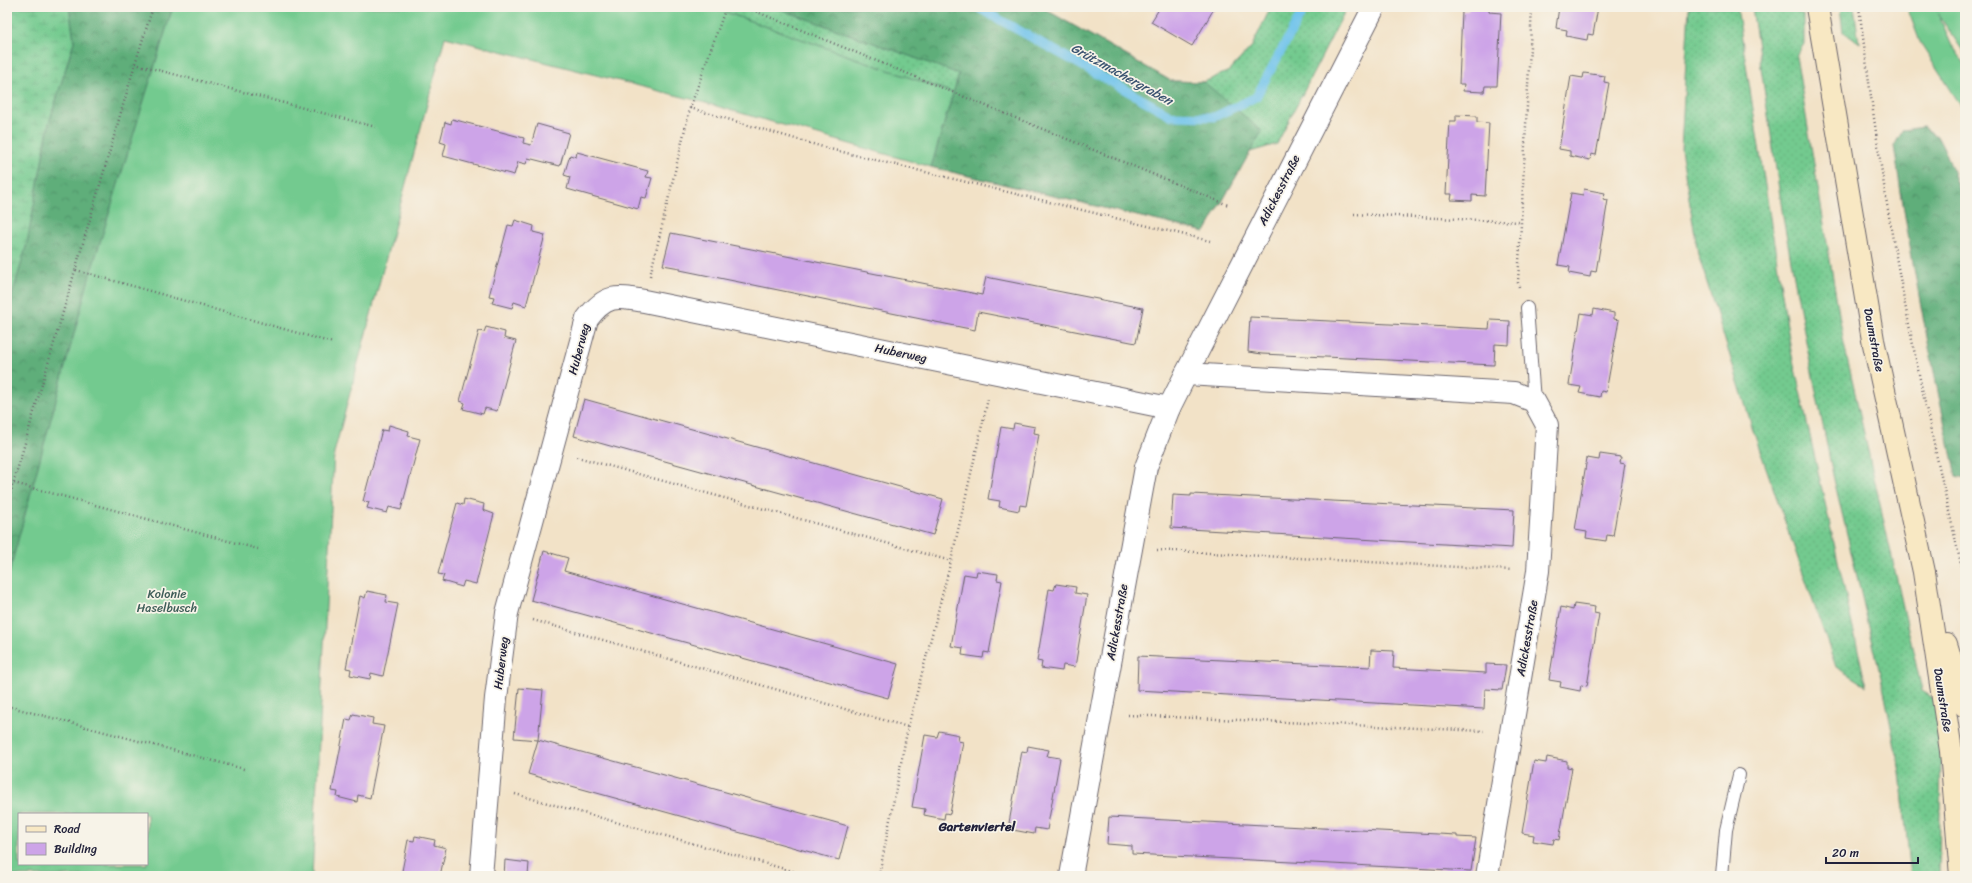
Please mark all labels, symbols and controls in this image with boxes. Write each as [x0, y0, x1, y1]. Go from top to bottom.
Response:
water label: Grützmachergraben [1067, 36, 1179, 112]
street label: Adickesstraße [1251, 151, 1306, 230]
street label: Daumstraße [1857, 306, 1891, 374]
street label: Huberweg [562, 321, 596, 377]
street label: Huberweg [873, 337, 929, 369]
street label: Adickesstraße [1099, 582, 1135, 663]
park label: Kolonie Haselbusch [137, 583, 197, 619]
street label: Adickesstraße [1509, 598, 1545, 679]
street label: Huberweg [487, 635, 515, 691]
street label: Daumstraße [1927, 666, 1959, 734]
legend [18, 813, 148, 865]
district label: Gartenviertel [938, 815, 1017, 838]
text: Road [54, 818, 81, 840]
text: Building [54, 838, 97, 860]
scale bar [1826, 839, 1918, 865]
text: 20 m [1832, 842, 1859, 864]

